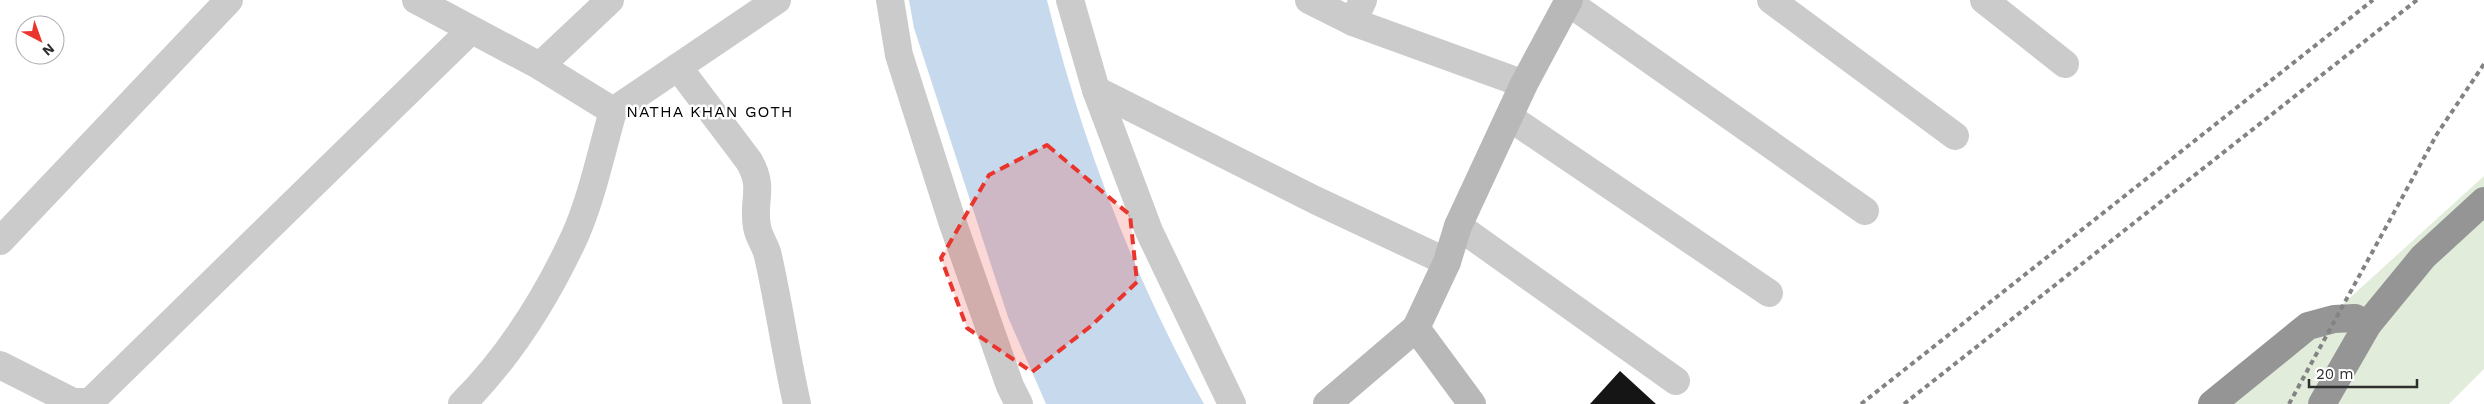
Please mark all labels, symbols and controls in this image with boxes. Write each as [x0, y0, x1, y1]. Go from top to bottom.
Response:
north arrow [15, 15, 65, 65]
text: N [39, 40, 58, 59]
district label: NATHA KHAN GOTH [626, 102, 794, 121]
scale bar [2309, 356, 2416, 388]
text: 20 m [2316, 365, 2354, 383]

